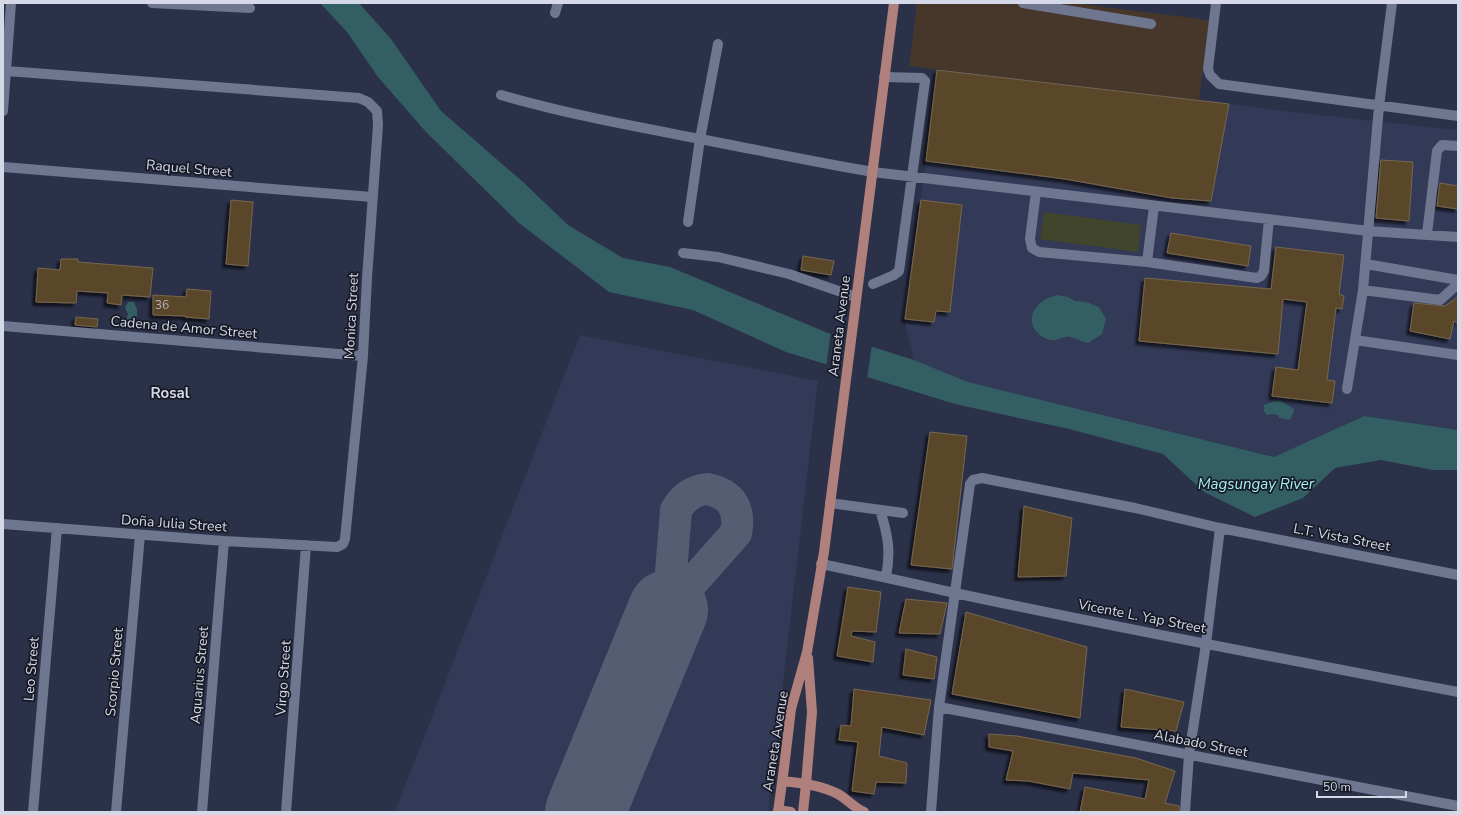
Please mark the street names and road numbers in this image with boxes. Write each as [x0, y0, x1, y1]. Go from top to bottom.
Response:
street label: Raquel Street [145, 155, 233, 182]
street label: Monica Street [340, 272, 363, 360]
street label: Araneta Avenue [824, 275, 855, 378]
street label: Cadena de Amor Street [110, 312, 258, 343]
street label: Doña Julia Street [120, 510, 228, 537]
street label: L.T. Vista Street [1292, 519, 1392, 556]
street label: Vicente L. Yap Street [1075, 595, 1207, 638]
street label: Aquarius Street [186, 625, 213, 725]
street label: Scorpio Street [101, 627, 128, 717]
street label: Leo Street [19, 636, 44, 702]
street label: Virgo Street [271, 640, 296, 717]
street label: Araneta Avenue [758, 689, 793, 793]
street label: Alabado Street [1152, 725, 1249, 762]

